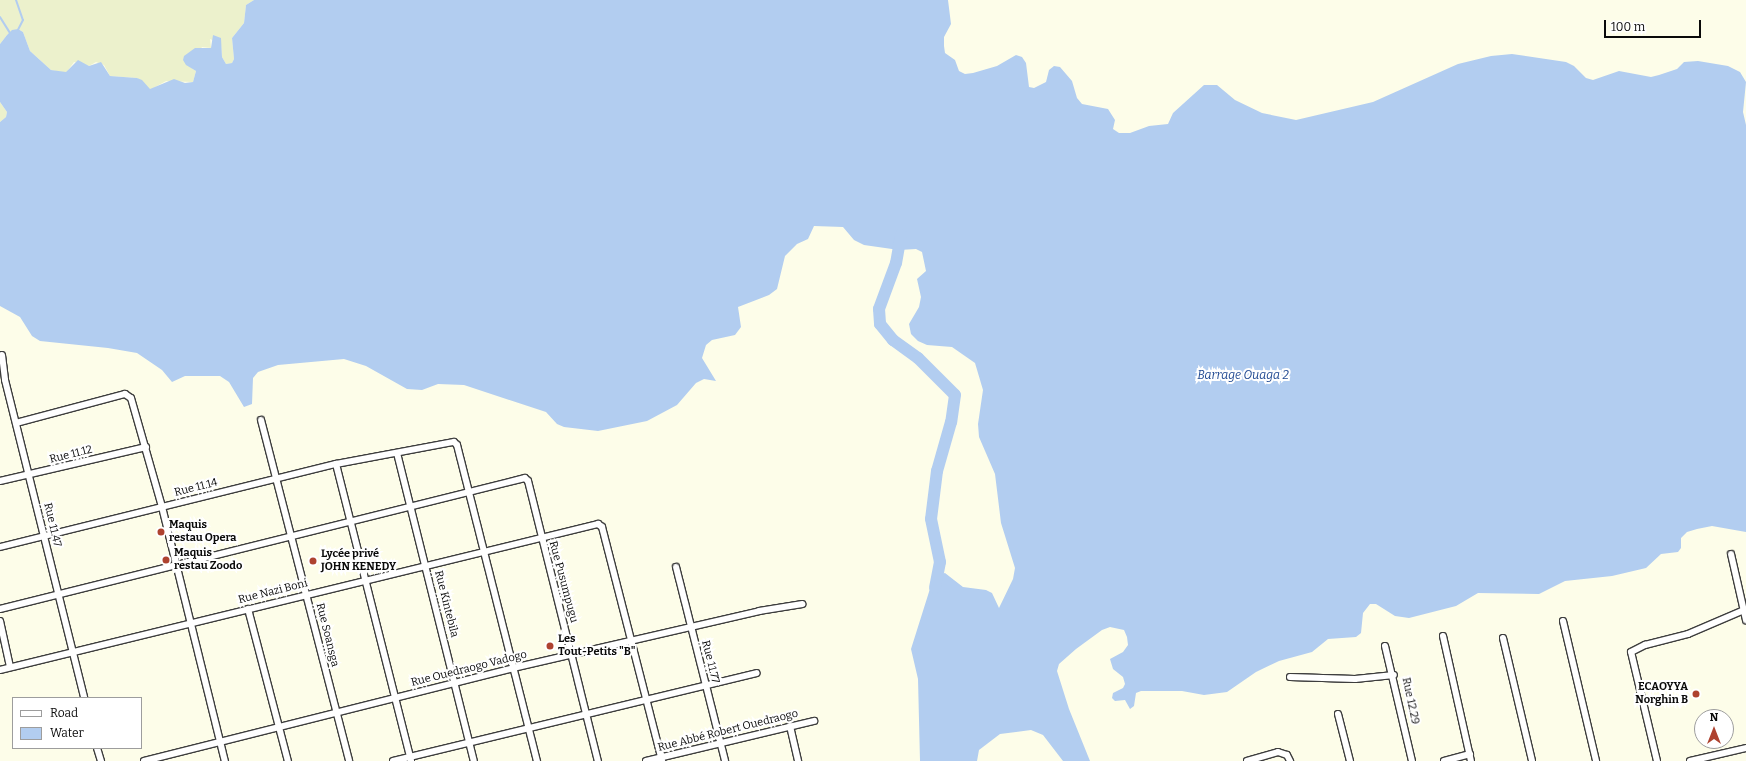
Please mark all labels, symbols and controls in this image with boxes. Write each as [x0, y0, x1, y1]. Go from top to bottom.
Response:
scale bar [1606, 12, 1703, 38]
text: 100 m [1611, 20, 1645, 34]
water label: Barrage Ouaga 2 [1197, 369, 1289, 383]
street label: Rue 11.12 [48, 443, 94, 467]
street label: Rue 11.14 [173, 476, 219, 500]
street label: Rue 11.47 [41, 502, 63, 548]
place label: Maquis restau Opera [169, 519, 236, 545]
marker: Maquis restau Opera [156, 527, 166, 537]
street label: Rue Pusumpugu [546, 540, 580, 624]
place label: Maquis restau Zoodo [174, 547, 242, 573]
place label: Lycée privé JOHN KENEDY [321, 548, 396, 574]
marker: Maquis restau Zoodo [161, 555, 171, 565]
marker: Lycée privé JOHN KENEDY [308, 556, 318, 566]
street label: Rue Kintebila [431, 569, 461, 639]
street label: Rue Nazi Boni [237, 577, 309, 607]
street label: Rue Soansga [313, 602, 341, 668]
place label: Les Tout-Petits "B" [558, 633, 636, 659]
street label: Rue 11.77 [698, 639, 722, 685]
marker: Les Tout-Petits "B" [545, 641, 555, 651]
street label: Rue Ouedraogo Vadogo [410, 648, 528, 690]
street label: Rue 12.29 [1399, 676, 1421, 726]
place label: ECAOYYA Norghin B [1635, 681, 1688, 707]
marker: ECAOYYA Norghin B [1691, 689, 1701, 699]
legend [12, 697, 142, 749]
text: Road [50, 706, 78, 720]
street label: Rue Abbé Robert Ouedraogo [656, 707, 800, 755]
north arrow [1694, 709, 1734, 749]
text: N [1710, 711, 1718, 724]
text: Water [50, 726, 84, 740]

